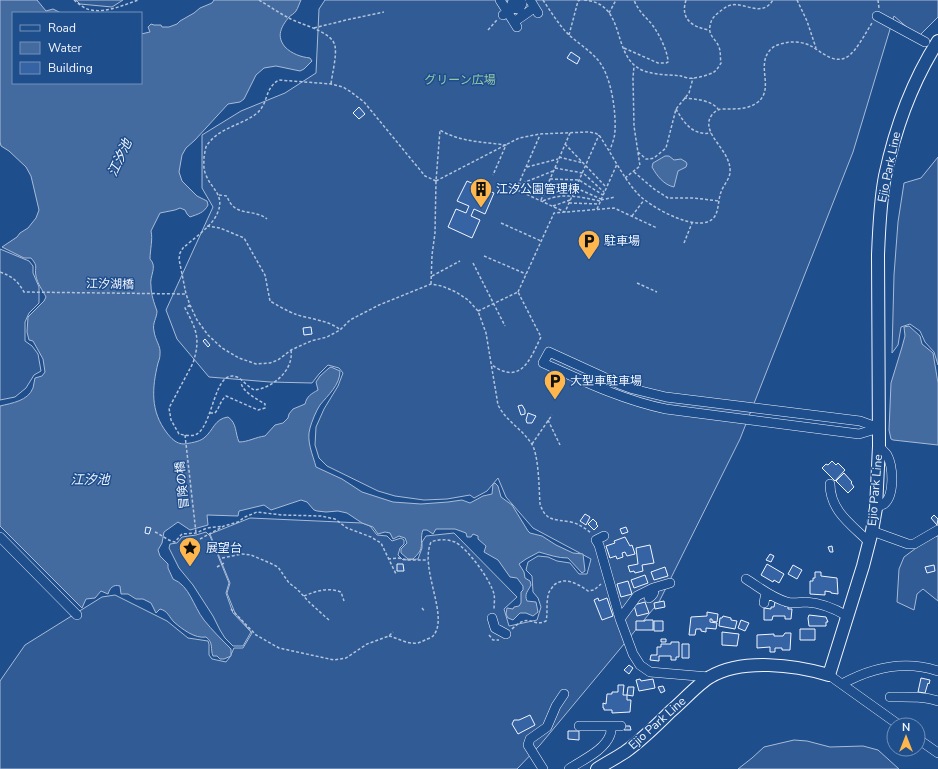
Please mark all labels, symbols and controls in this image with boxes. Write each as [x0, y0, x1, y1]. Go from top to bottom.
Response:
legend [12, 12, 142, 84]
text: Road [48, 20, 76, 36]
text: Water [48, 40, 82, 56]
text: Building [48, 60, 93, 76]
park label: グリーン広場 [424, 72, 496, 88]
street label: Ejio Park Line [874, 130, 904, 204]
water label: 江汐池 [104, 135, 137, 179]
building icon: 江汐公園管理棟 [468, 176, 494, 209]
place label: 江汐公園管理棟 [496, 181, 580, 197]
parking icon: 駐車場 [576, 228, 602, 261]
place label: 駐車場 [604, 233, 640, 249]
street label: 江汐湖橋 [86, 276, 134, 292]
parking icon: 大型車駐車場 [542, 368, 568, 401]
place label: 大型車駐車場 [570, 373, 642, 389]
street label: Ejio Park Line [864, 453, 886, 527]
street label: 冒険の橋 [172, 460, 192, 510]
water label: 江汐池 [70, 471, 111, 489]
place icon: 展望台 [177, 535, 203, 568]
place label: 展望台 [206, 540, 242, 556]
street label: Ejio Park Line [625, 693, 689, 753]
north arrow [886, 717, 926, 757]
text: N [902, 720, 910, 735]

